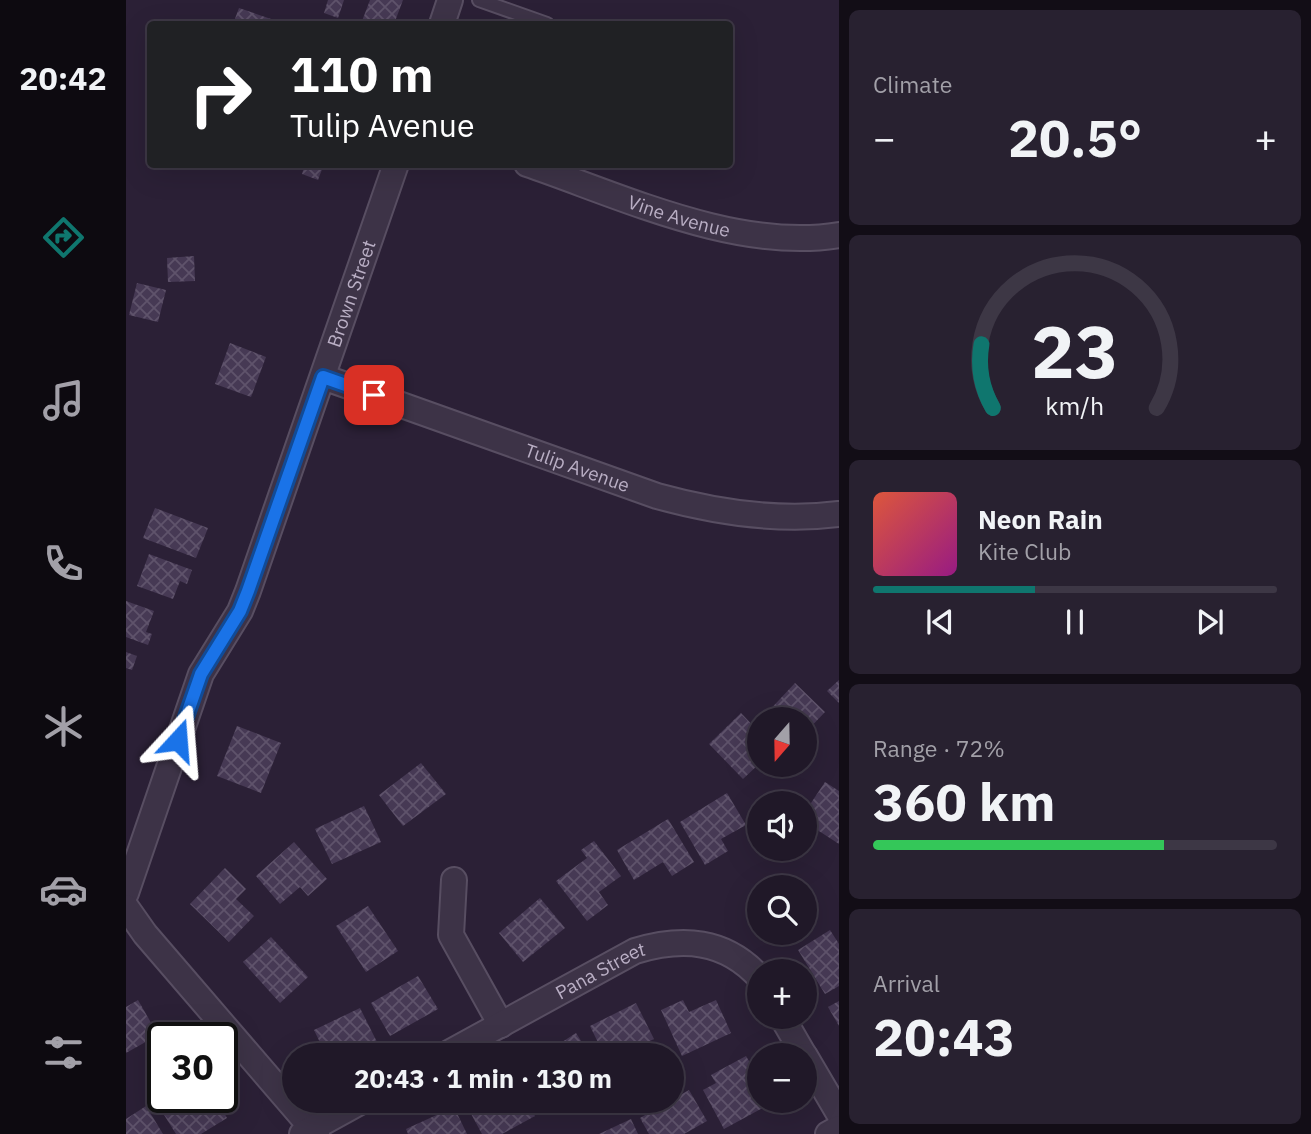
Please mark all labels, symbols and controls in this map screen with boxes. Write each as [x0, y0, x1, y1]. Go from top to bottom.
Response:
text: 110 m [290, 42, 434, 105]
icon: right [175, 49, 266, 140]
text: 20:42 [19, 57, 107, 99]
text: Climate [873, 69, 952, 99]
text: Tulip Avenue [290, 104, 475, 146]
text: 20.5° [1008, 104, 1142, 171]
text: − [873, 113, 896, 162]
text: + [1254, 113, 1277, 162]
street label: Vine Avenue [625, 190, 733, 242]
icon: directions [39, 213, 88, 262]
street label: Brown Street [321, 237, 381, 350]
text: 23 [1031, 304, 1119, 399]
pin [344, 365, 404, 425]
icon: music [39, 376, 88, 425]
icon: arrive [355, 376, 393, 414]
text: km/h [1046, 389, 1104, 422]
street label: Tulip Avenue [522, 438, 633, 497]
text: Neon Rain [978, 502, 1103, 536]
text: Kite Club [978, 536, 1071, 566]
icon: phone [39, 539, 88, 588]
icon: previous [921, 603, 959, 641]
icon: pause [1056, 603, 1094, 641]
icon: next [1191, 603, 1229, 641]
icon: climate [39, 702, 88, 751]
position arrow [141, 703, 215, 777]
north arrow [747, 707, 817, 777]
map controls [747, 707, 817, 1113]
text: Range · 72% [873, 733, 1005, 763]
text: 360 km [873, 768, 1055, 835]
button: sound [747, 791, 817, 861]
icon: car [39, 865, 88, 914]
button: search [747, 875, 817, 945]
street label: Pana Street [551, 937, 648, 1004]
button: + [747, 959, 817, 1029]
text: Arrival [873, 968, 940, 998]
text: 20:43 [873, 1003, 1015, 1070]
speed limit sign: 30 [147, 1022, 238, 1113]
icon: filters [39, 1028, 88, 1077]
button: − [747, 1043, 817, 1113]
text: 20:43 · 1 min · 130 m [354, 1061, 612, 1095]

